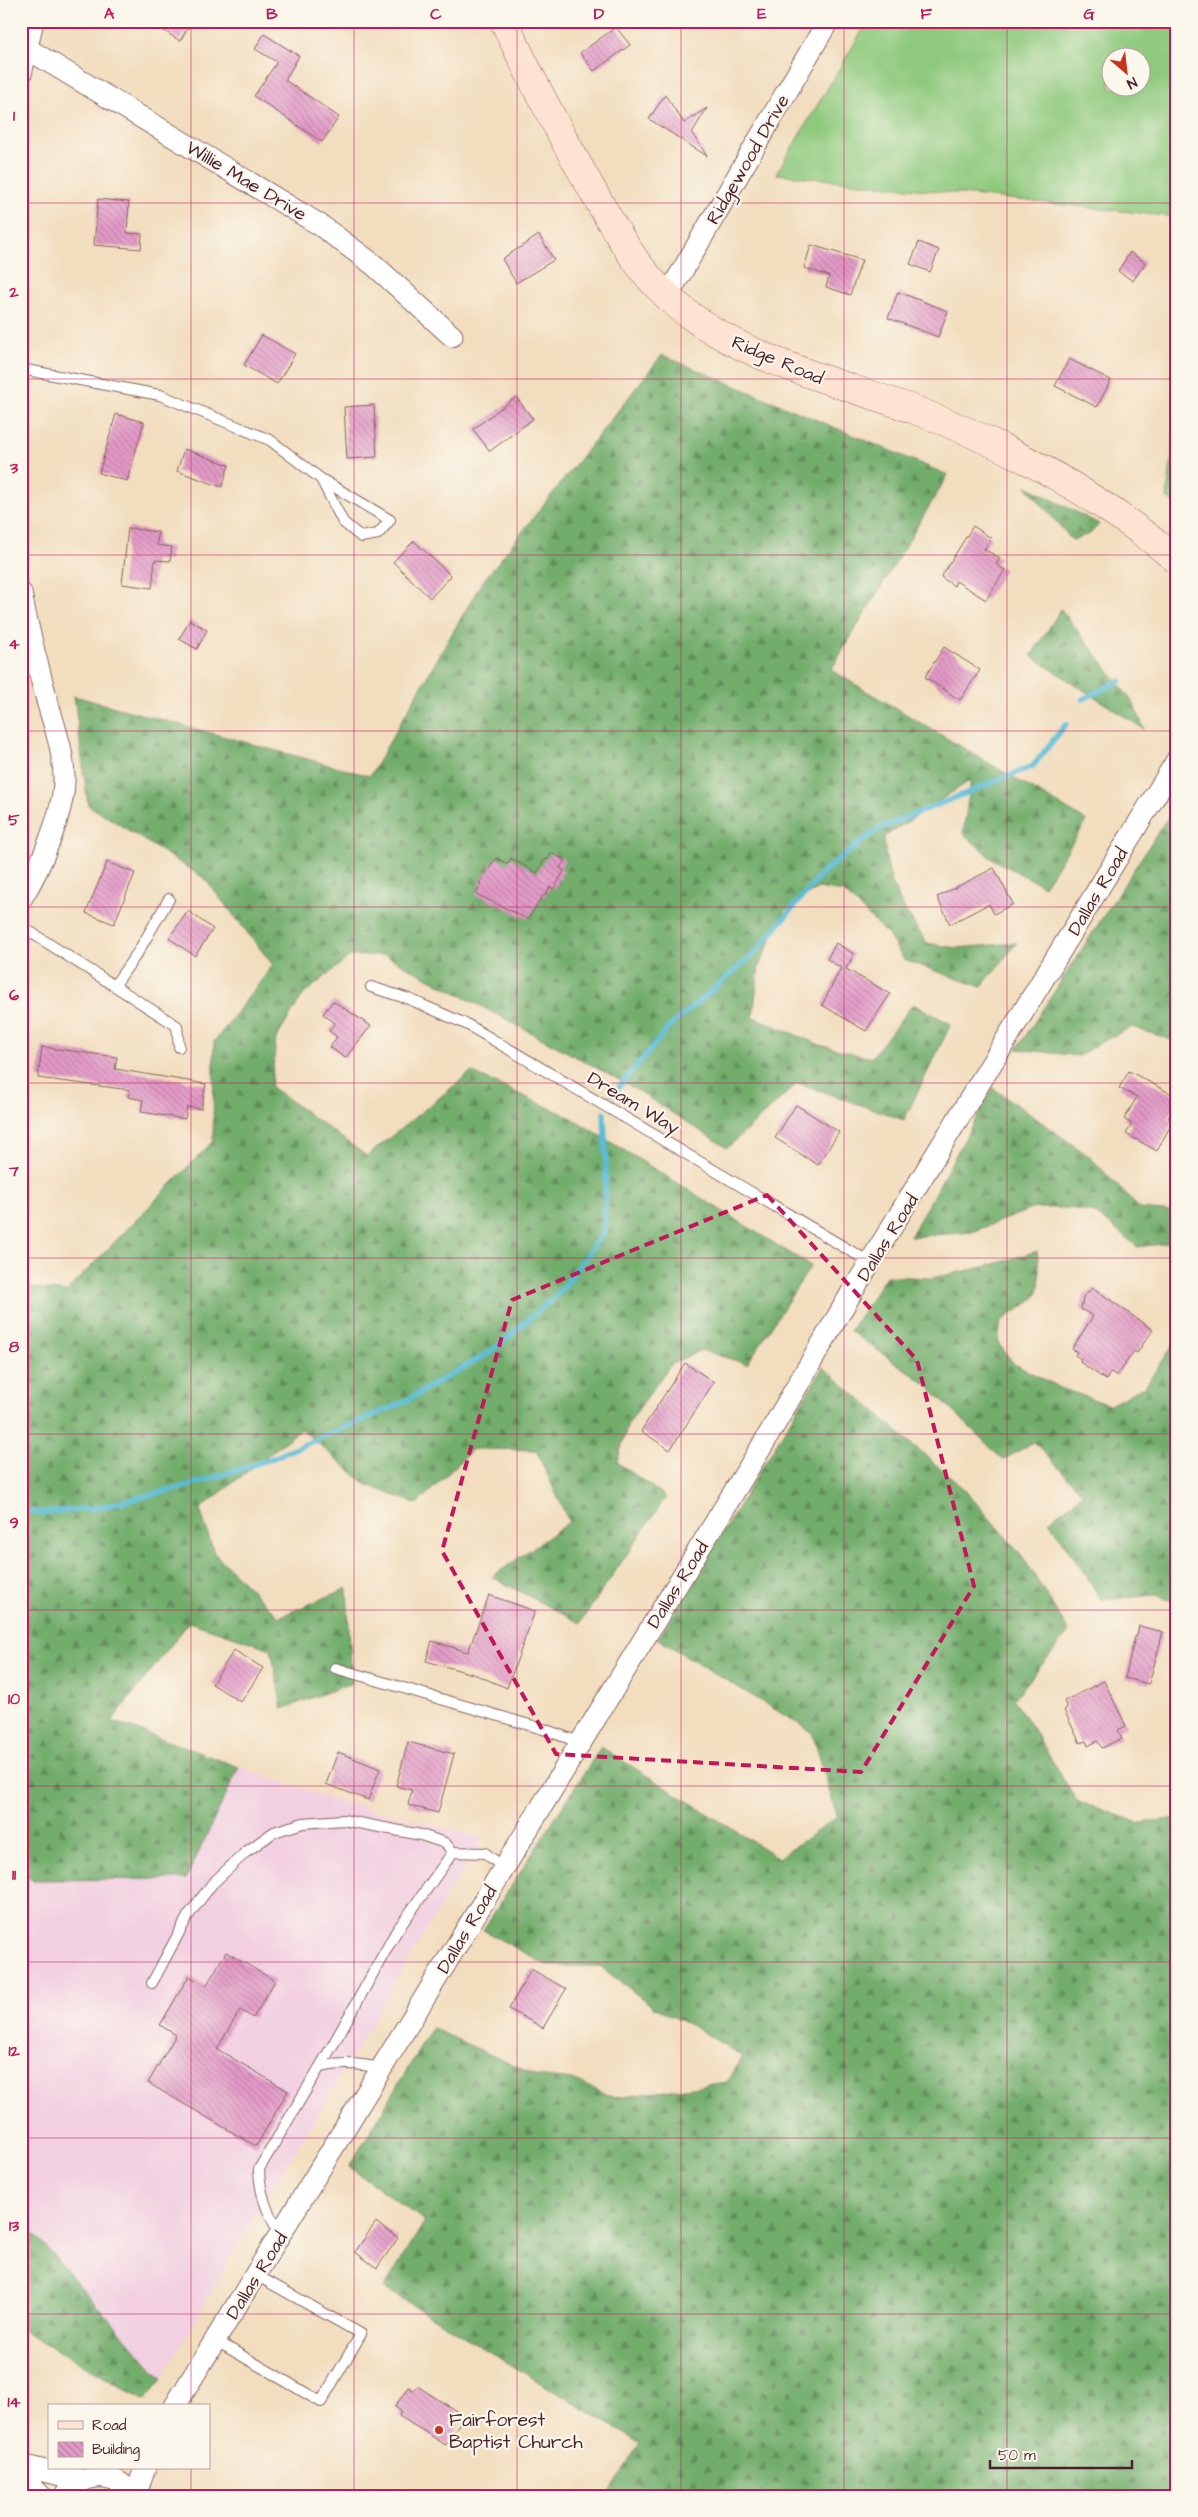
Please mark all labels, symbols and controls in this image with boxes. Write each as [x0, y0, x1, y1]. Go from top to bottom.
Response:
text: A [104, 3, 115, 25]
text: B [266, 3, 278, 25]
text: C [430, 3, 442, 25]
text: D [594, 3, 605, 25]
text: E [757, 3, 767, 25]
text: F [920, 3, 932, 25]
text: G [1083, 3, 1095, 25]
north arrow [1100, 48, 1150, 98]
text: N [1123, 72, 1140, 94]
street label: Ridgewood Drive [700, 90, 797, 230]
text: 1 [13, 105, 16, 127]
street label: Willie Mae Drive [181, 135, 312, 228]
text: 2 [8, 281, 19, 303]
street label: Ridge Road [727, 329, 828, 393]
text: 3 [9, 457, 19, 479]
text: 4 [9, 633, 20, 655]
text: 5 [8, 809, 20, 831]
street label: Dallas Road [1061, 842, 1135, 941]
text: 6 [9, 984, 19, 1006]
street label: Dream Way [582, 1065, 685, 1143]
text: 7 [8, 1160, 19, 1182]
street label: Dallas Road [851, 1189, 926, 1287]
text: 8 [9, 1336, 20, 1358]
text: 9 [9, 1512, 19, 1534]
street label: Dallas Road [641, 1536, 716, 1634]
text: 10 [8, 1688, 20, 1710]
text: 11 [12, 1864, 17, 1886]
street label: Dallas Road [430, 1880, 504, 1979]
text: 12 [8, 2040, 20, 2062]
text: 13 [9, 2215, 20, 2237]
street label: Dallas Road [220, 2227, 295, 2325]
text: 14 [8, 2391, 21, 2413]
legend [48, 2404, 210, 2470]
place label: Fairforest Baptist Church [449, 2407, 583, 2456]
text: Road [92, 2415, 127, 2436]
marker: Fairforest Baptist Church [433, 2424, 445, 2436]
scale bar [990, 2437, 1133, 2469]
text: Building [92, 2439, 140, 2461]
text: 50 m [998, 2445, 1036, 2466]

